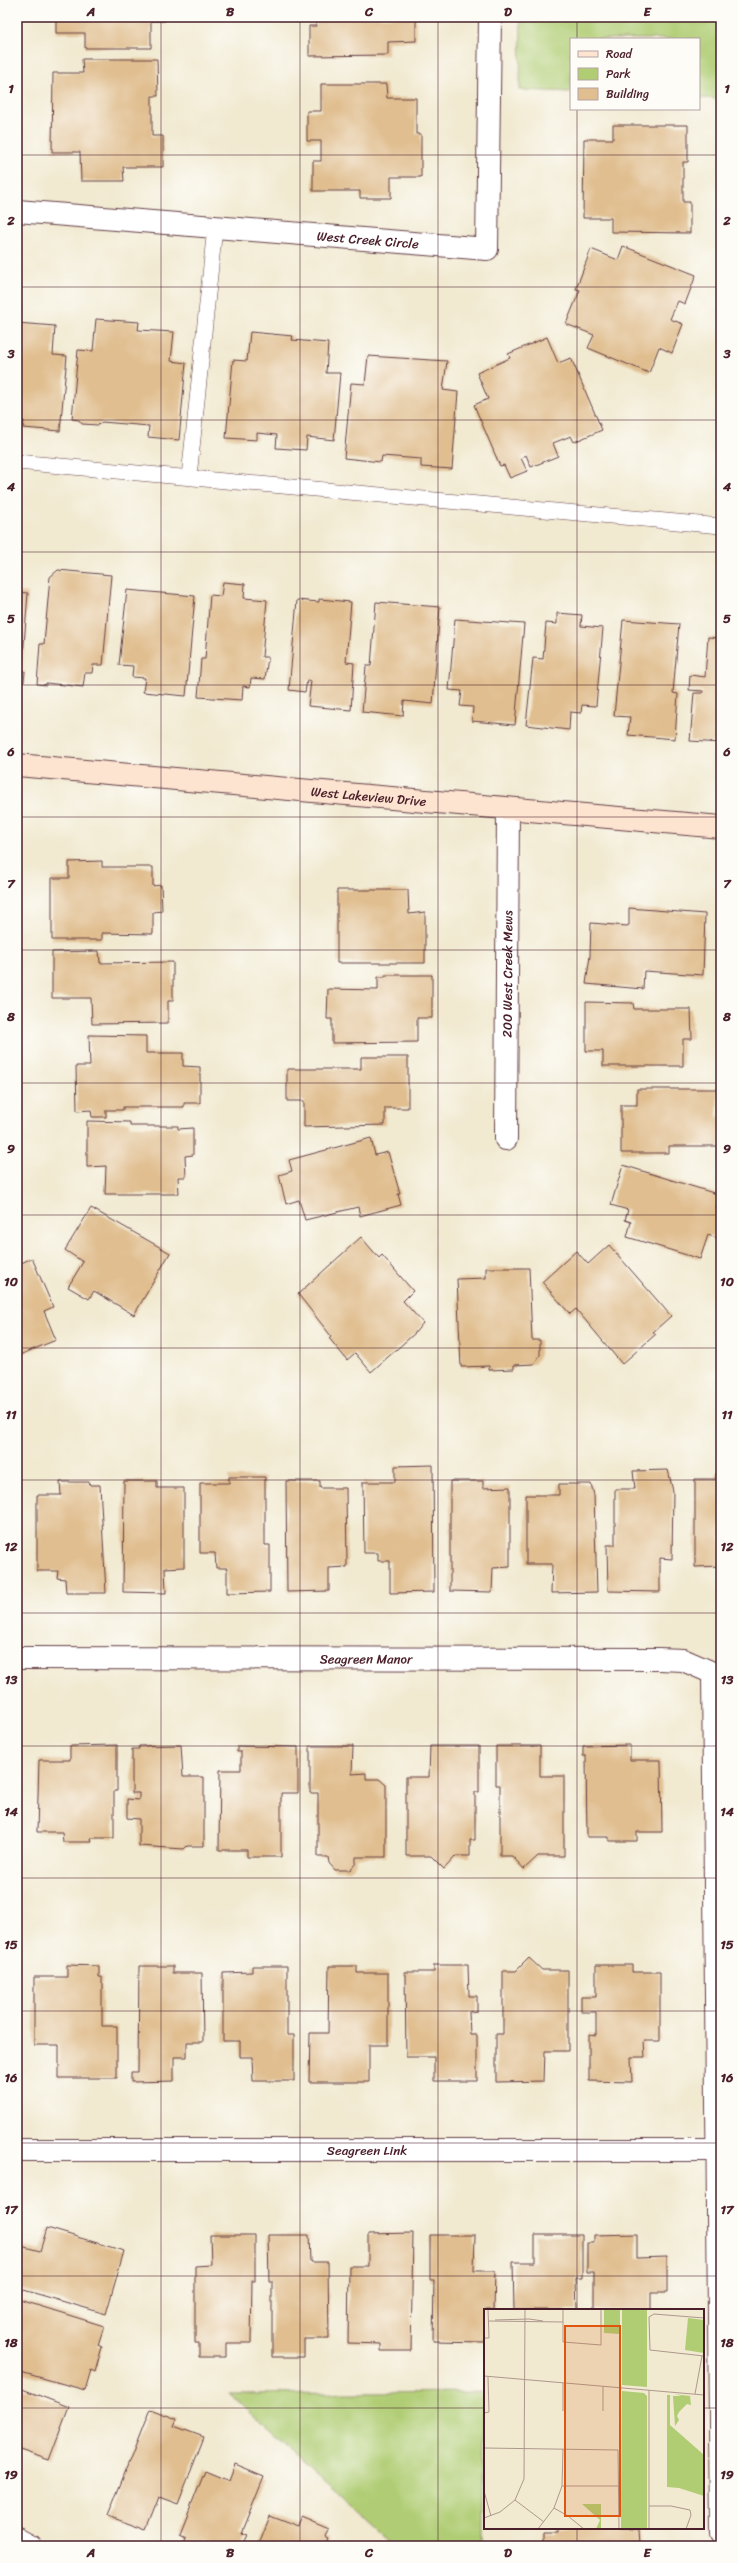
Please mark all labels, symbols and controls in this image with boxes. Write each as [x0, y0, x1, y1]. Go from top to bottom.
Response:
text: A [86, 0, 95, 23]
text: B [226, 0, 235, 23]
text: C [364, 0, 374, 23]
text: D [504, 0, 512, 23]
text: E [643, 0, 652, 23]
legend [570, 38, 700, 110]
text: Road [606, 43, 633, 65]
text: Park [606, 63, 631, 85]
text: 1 [8, 77, 14, 100]
text: 1 [724, 77, 730, 100]
text: Building [606, 83, 649, 105]
text: 2 [6, 209, 15, 232]
text: 2 [722, 209, 731, 232]
street label: West Creek Circle [316, 224, 420, 255]
text: 3 [6, 342, 15, 365]
text: 3 [722, 342, 731, 365]
text: 4 [6, 475, 16, 498]
text: 4 [722, 475, 732, 498]
text: 5 [7, 607, 15, 630]
text: 5 [723, 607, 731, 630]
text: 6 [6, 740, 15, 763]
text: 6 [722, 740, 731, 763]
street label: West Lakeview Drive [310, 780, 428, 813]
text: 7 [7, 872, 16, 895]
text: 7 [723, 872, 732, 895]
street label: 200 West Creek Mews [496, 910, 519, 1038]
text: 8 [6, 1005, 15, 1028]
text: 8 [722, 1005, 731, 1028]
text: 9 [7, 1137, 15, 1160]
text: 9 [723, 1137, 731, 1160]
text: 10 [4, 1270, 18, 1293]
text: 10 [720, 1270, 734, 1293]
text: 11 [5, 1403, 17, 1426]
text: 11 [721, 1403, 733, 1426]
text: 12 [4, 1535, 18, 1558]
text: 12 [720, 1535, 734, 1558]
street label: Seagreen Manor [320, 1647, 413, 1671]
text: 13 [5, 1668, 18, 1691]
text: 13 [721, 1668, 734, 1691]
text: 14 [4, 1800, 19, 1823]
text: 14 [720, 1800, 735, 1823]
text: 15 [4, 1933, 18, 1956]
text: 15 [720, 1933, 734, 1956]
text: 16 [5, 2066, 18, 2089]
text: 16 [721, 2066, 734, 2089]
street label: Seagreen Link [327, 2139, 407, 2162]
text: 17 [4, 2198, 19, 2221]
text: 17 [720, 2198, 735, 2221]
inset map [484, 2309, 704, 2529]
text: 18 [4, 2331, 18, 2354]
text: 18 [720, 2331, 734, 2354]
text: 19 [4, 2463, 18, 2486]
text: 19 [720, 2463, 734, 2486]
text: A [86, 2541, 95, 2563]
text: B [226, 2541, 235, 2563]
text: C [364, 2541, 374, 2563]
text: D [504, 2541, 512, 2563]
text: E [643, 2541, 652, 2563]

